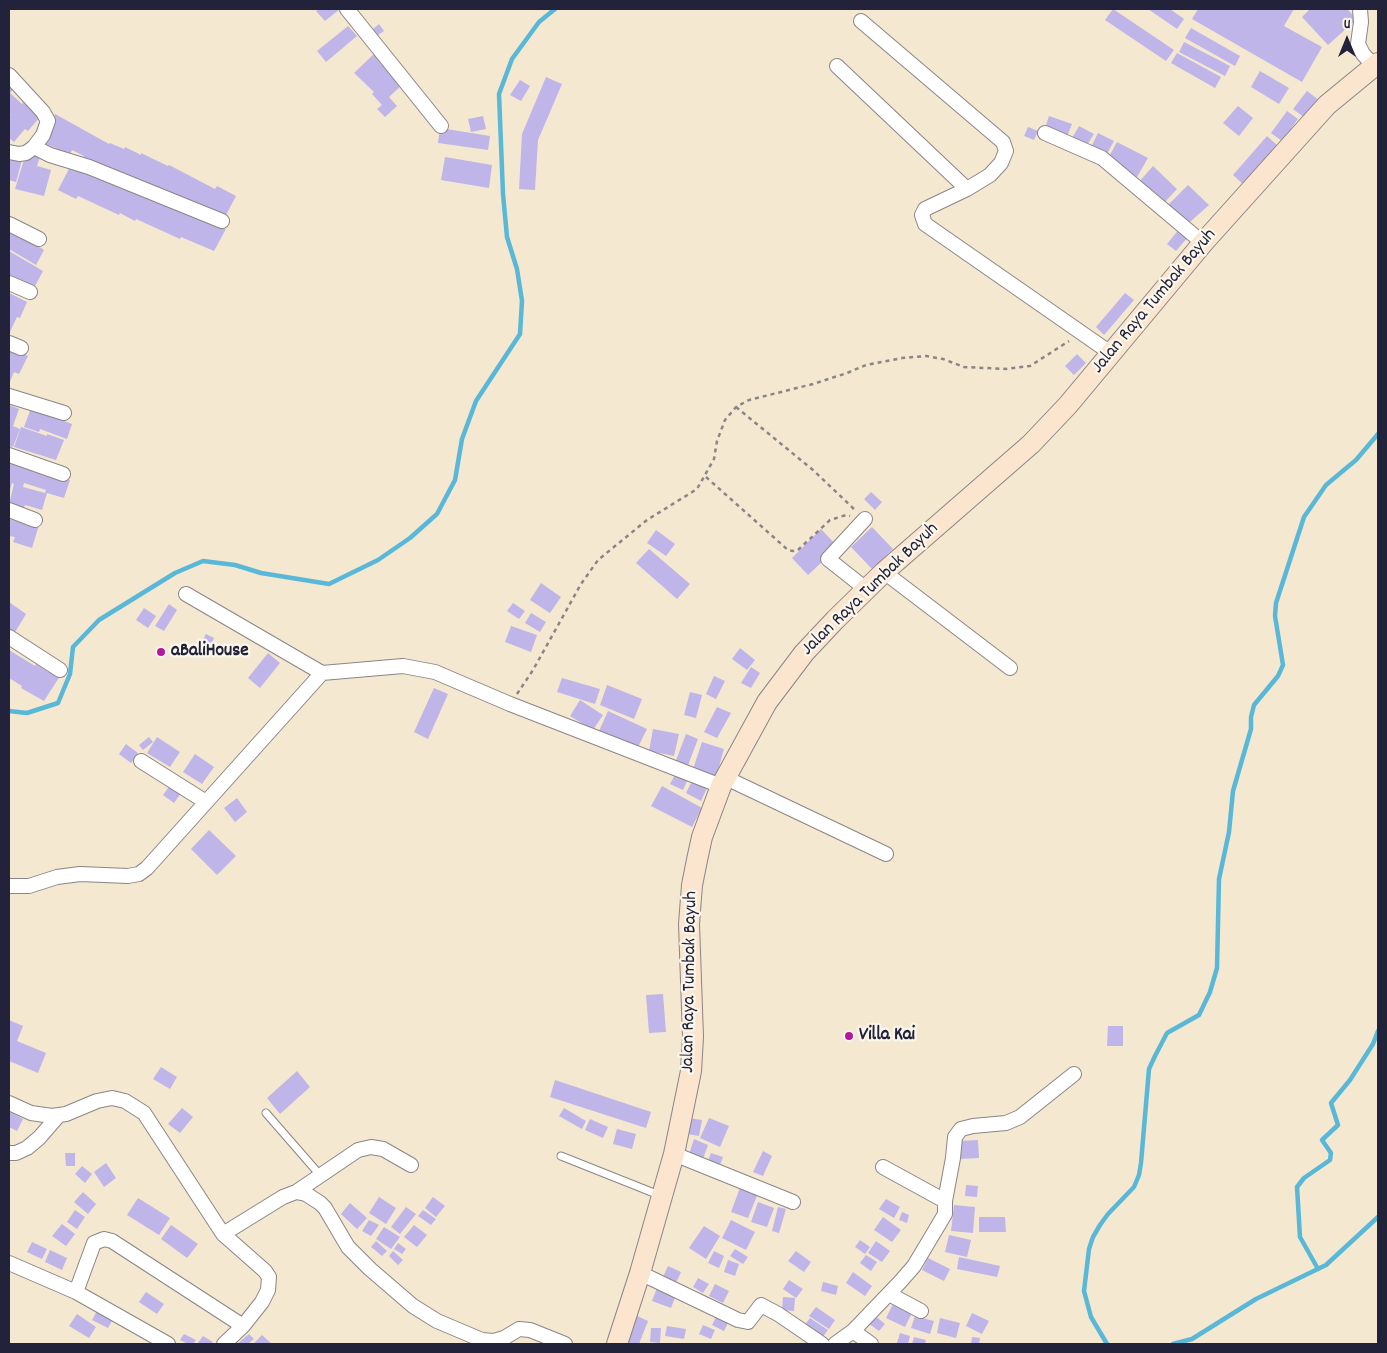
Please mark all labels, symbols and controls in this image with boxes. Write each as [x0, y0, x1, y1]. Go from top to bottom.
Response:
north arrow [1322, 15, 1372, 65]
text: U [1344, 15, 1350, 35]
street label: Jalan Raya Tumbak Bayuh [1088, 225, 1222, 379]
street label: Jalan Raya Tumbak Bayuh [798, 519, 944, 661]
place label: aBaliHouse [171, 641, 249, 663]
marker: aBaliHouse [155, 646, 167, 658]
street label: Jalan Raya Tumbak Bayuh [678, 891, 704, 1073]
place label: Villa Kai [859, 1025, 915, 1047]
marker: Villa Kai [843, 1030, 855, 1042]

